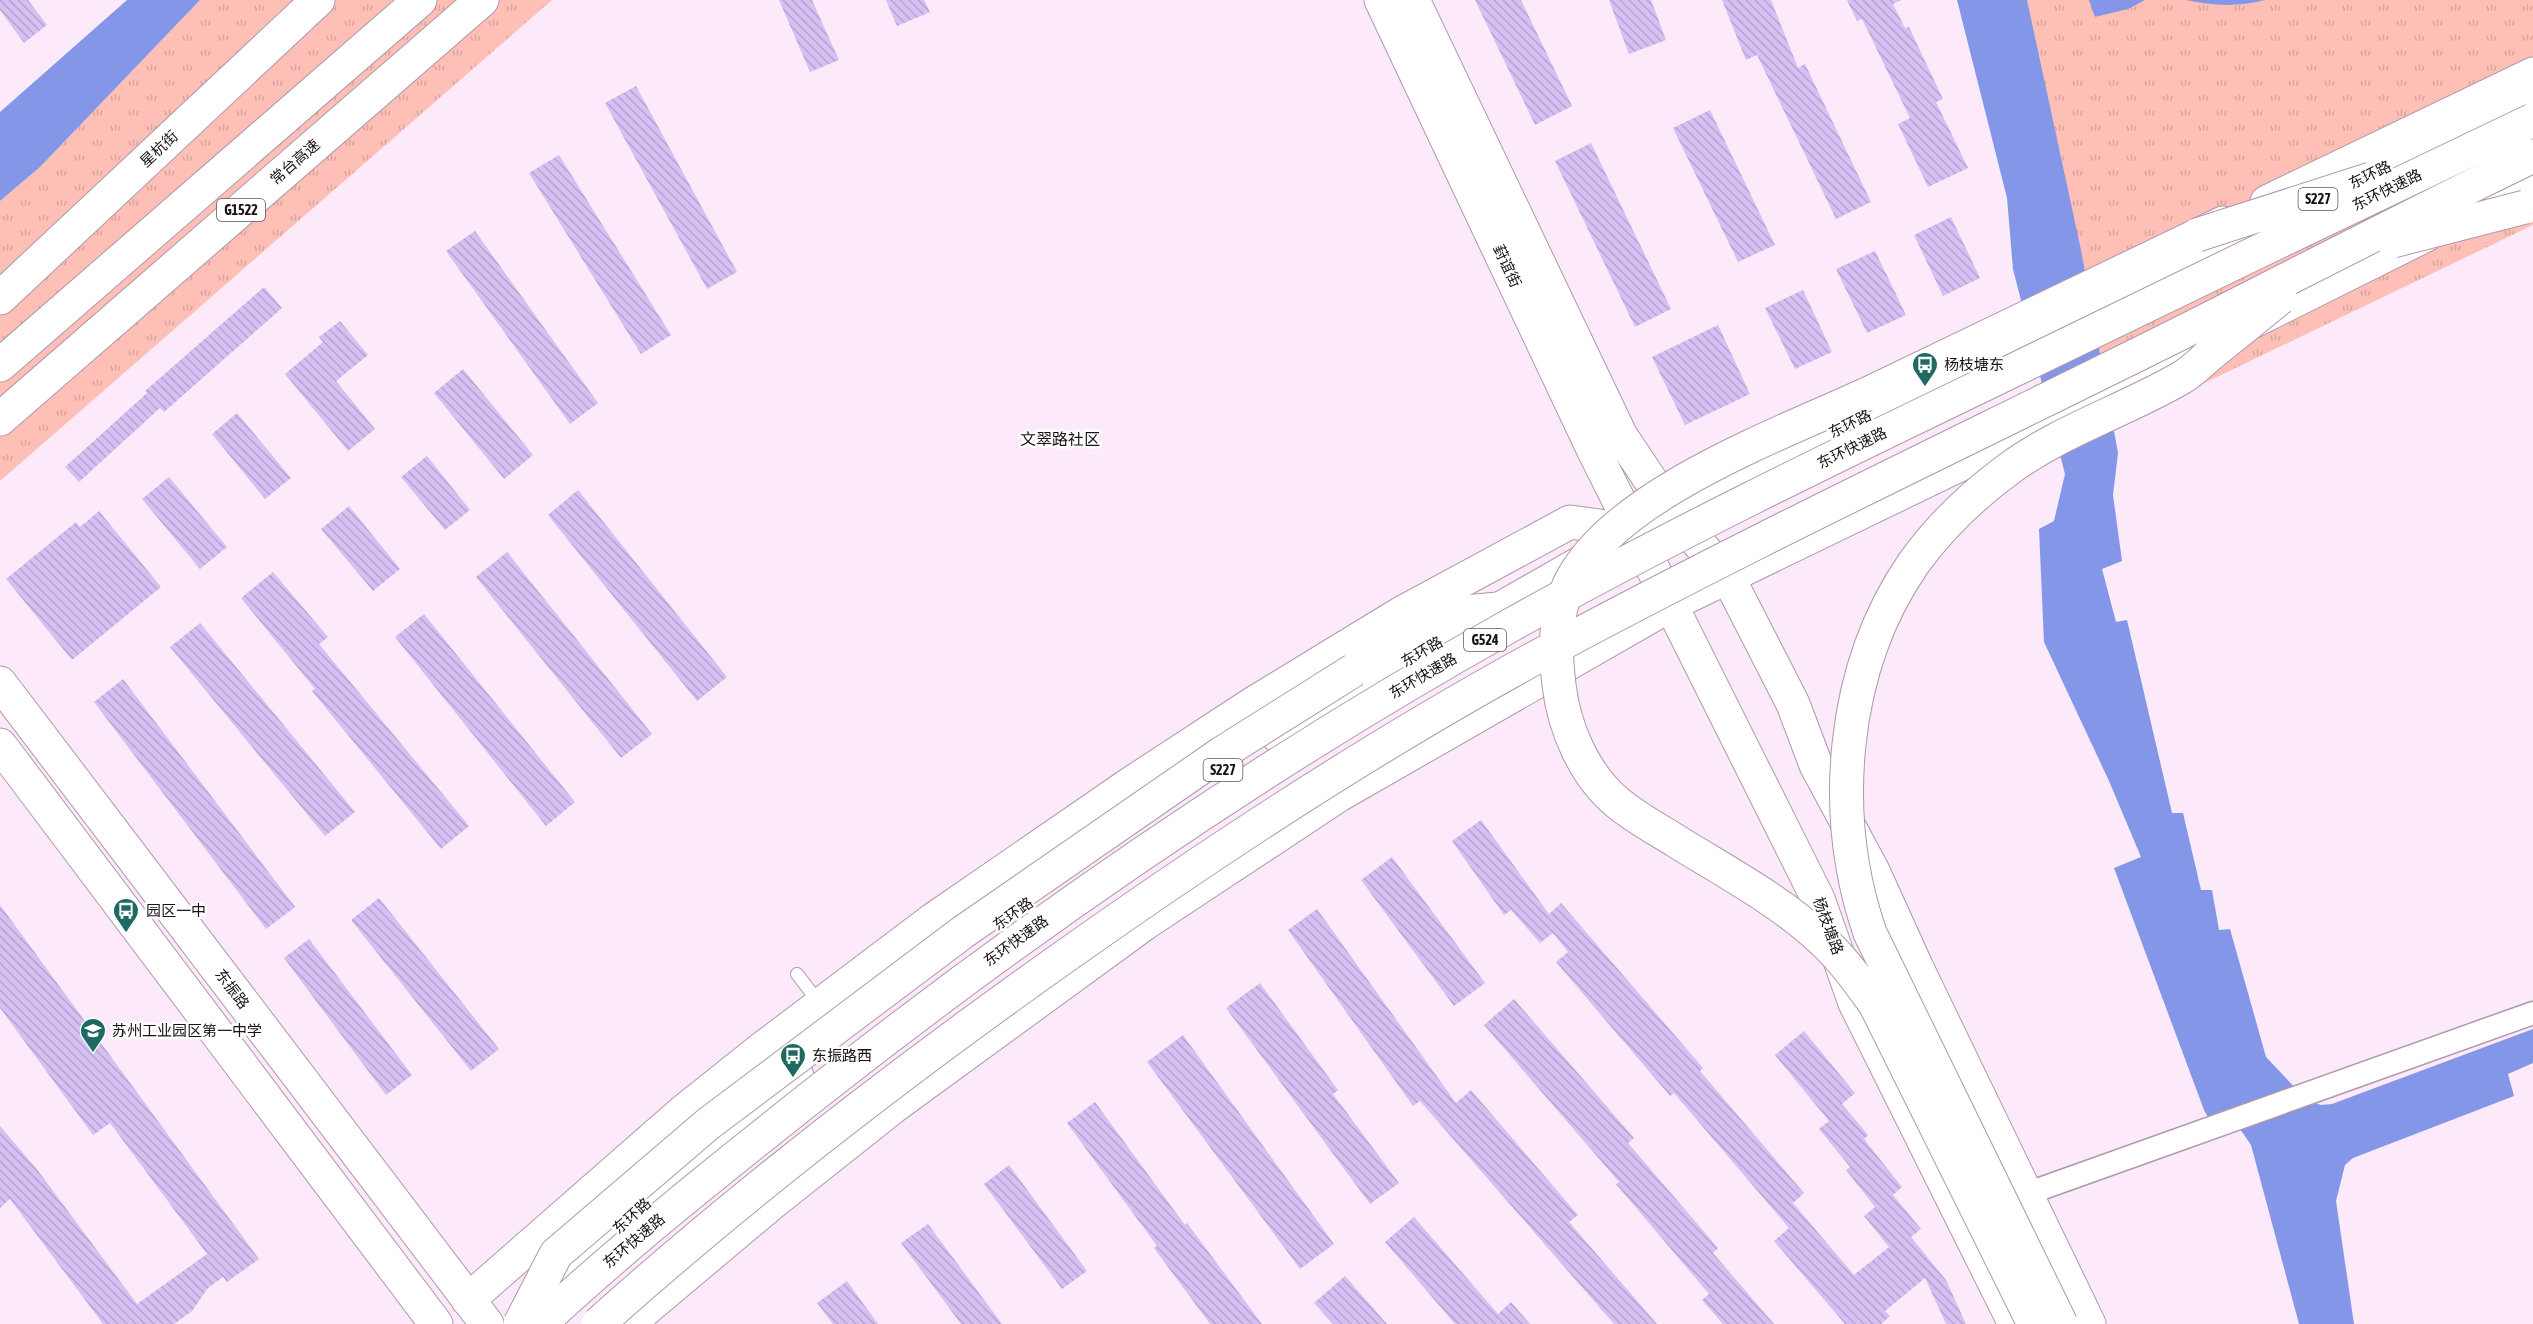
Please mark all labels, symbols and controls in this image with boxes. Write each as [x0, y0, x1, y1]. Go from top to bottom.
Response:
street label: 星杭街 [136, 127, 181, 170]
street label: 常台高速 [266, 136, 323, 188]
street label: 东环路 [2346, 157, 2394, 192]
street label: 东环快速路 [2349, 165, 2424, 214]
road number: S227 [2298, 188, 2338, 210]
road number: G1522 [217, 199, 265, 221]
street label: 葑谊街 [1490, 242, 1525, 290]
bus stop icon: 杨枝塘东 [1910, 350, 1940, 388]
place label: 杨枝塘东 [1944, 356, 2004, 373]
street label: 东环路 [1826, 406, 1874, 441]
street label: 东环快速路 [1814, 423, 1889, 472]
district label: 文翠路社区 [1020, 430, 1100, 448]
road number: G524 [1464, 629, 1506, 651]
street label: 东环路 [1398, 633, 1445, 670]
street label: 东环快速路 [1386, 649, 1459, 702]
road number: S227 [1204, 759, 1242, 781]
street label: 东环路 [989, 894, 1036, 933]
street label: 杨枝塘路 [1810, 895, 1847, 957]
bus stop icon: 园区一中 [111, 896, 141, 934]
place label: 园区一中 [146, 902, 206, 919]
street label: 东环快速路 [980, 912, 1051, 970]
street label: 东振路 [212, 966, 253, 1012]
school or university icon: 苏州工业园区第一中学 [78, 1016, 108, 1054]
place label: 苏州工业园区第一中学 [112, 1022, 262, 1039]
bus stop icon: 东振路西 [778, 1041, 808, 1079]
place label: 东振路西 [812, 1047, 872, 1064]
street label: 东环路 [609, 1194, 654, 1237]
street label: 东环快速路 [599, 1210, 668, 1271]

